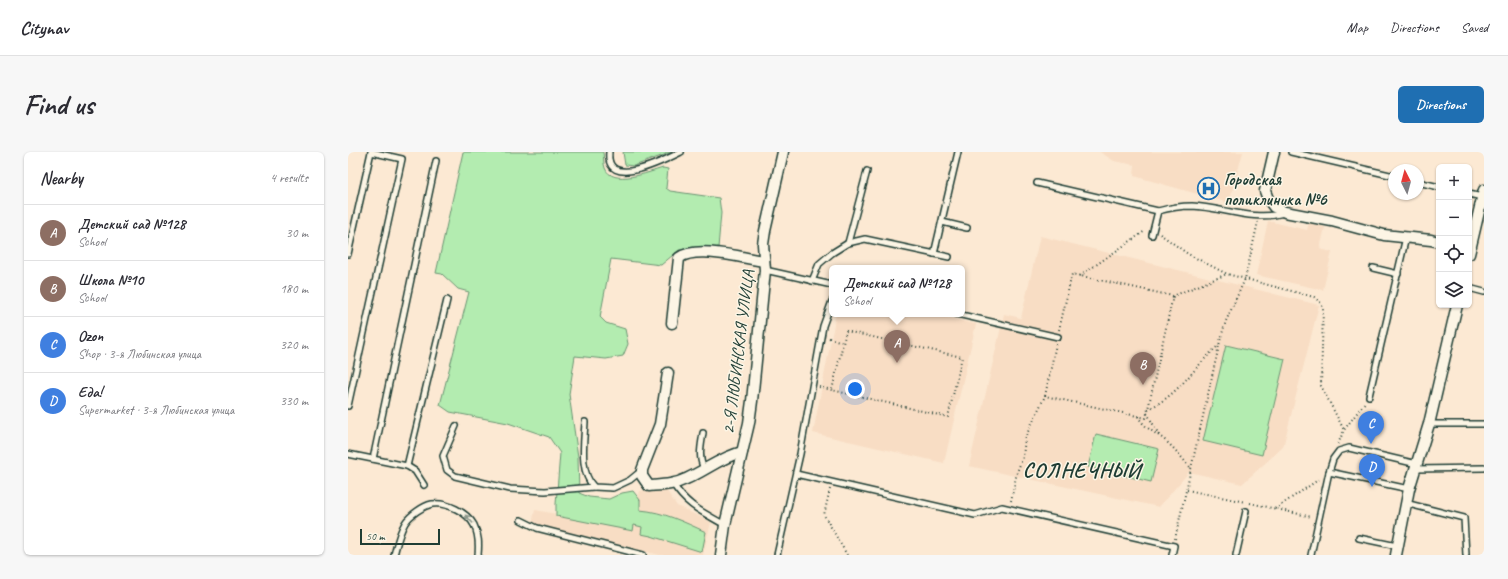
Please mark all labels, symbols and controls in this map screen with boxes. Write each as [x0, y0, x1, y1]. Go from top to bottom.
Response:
text: Citynav [20, 16, 68, 40]
text: Map [1347, 19, 1368, 36]
text: Directions [1390, 19, 1439, 36]
text: Saved [1461, 19, 1488, 36]
button: Directions [1398, 86, 1484, 123]
text: Find us [24, 87, 94, 122]
north arrow [1388, 164, 1424, 200]
map controls [1436, 164, 1472, 308]
button: + [1436, 164, 1472, 200]
text: Nearby [40, 168, 83, 189]
place label: Городская поликлиника №6 [1224, 169, 1328, 210]
text: 4 results [270, 170, 308, 186]
hospital icon: Городская поликлиника №6 [1195, 176, 1221, 202]
button: − [1436, 200, 1472, 236]
text: Детский сад №128 [78, 215, 185, 234]
text: A [50, 225, 56, 241]
text: 30 m [286, 225, 308, 241]
text: School [78, 234, 106, 250]
button: locate [1436, 236, 1472, 272]
popup [829, 265, 965, 317]
street label: 2-Я ЛЮБИНСКАЯ УЛИЦА [718, 268, 759, 435]
text: Школа №10 [78, 271, 143, 290]
button: layers [1436, 272, 1472, 308]
text: Детский сад №128 [843, 274, 951, 293]
text: B [50, 281, 56, 297]
text: 180 m [280, 281, 308, 297]
text: School [78, 290, 106, 306]
text: School [843, 293, 871, 309]
text: Ozon [78, 327, 103, 346]
pin: A [884, 330, 910, 363]
text: C [50, 337, 56, 353]
text: 320 m [280, 337, 308, 353]
text: Shop · 3-я Любинская улица [78, 346, 201, 362]
pin: B [1130, 352, 1156, 385]
your location [845, 379, 865, 399]
text: Еда! [78, 383, 102, 402]
text: D [49, 393, 57, 409]
text: 330 m [280, 393, 308, 409]
text: Supermarket · 3-я Любинская улица [78, 402, 234, 418]
pin: C [1358, 411, 1384, 444]
pin: D [1359, 454, 1385, 487]
district label: СОЛНЕЧНЫЙ [1023, 457, 1144, 483]
one-way arrow [464, 514, 473, 524]
scale bar [360, 527, 440, 546]
text: 50 m [366, 529, 385, 543]

